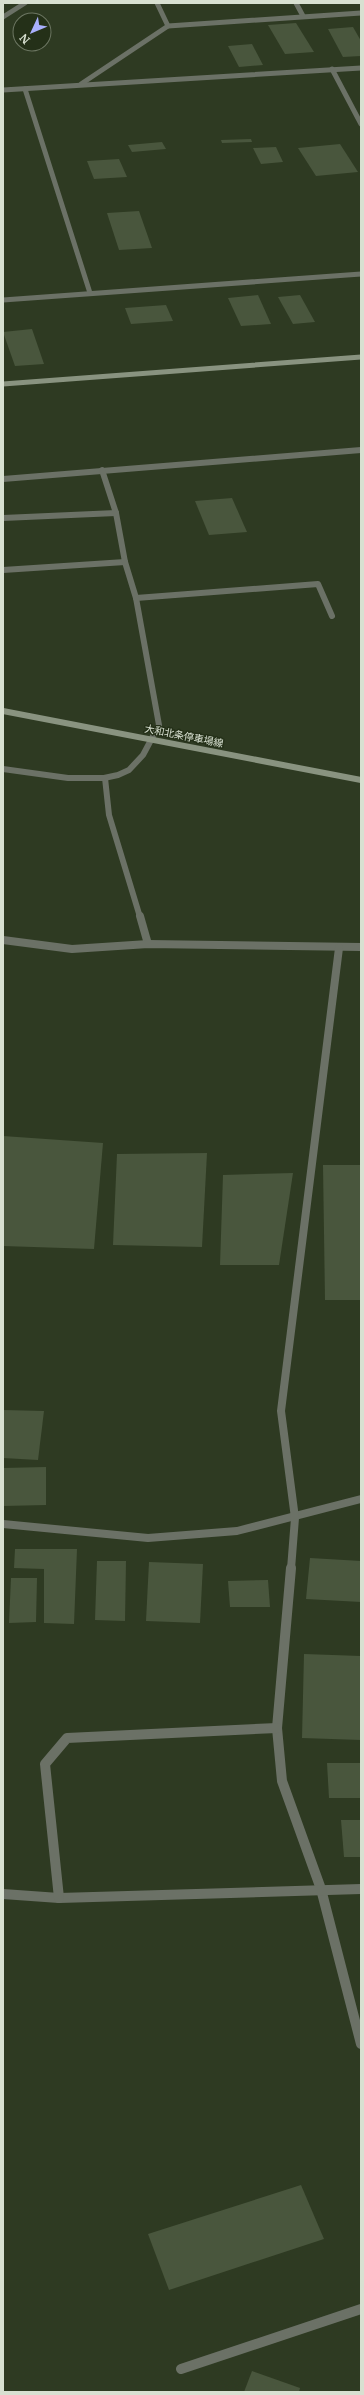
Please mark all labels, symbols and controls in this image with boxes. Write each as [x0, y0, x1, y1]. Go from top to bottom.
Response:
north arrow [12, 12, 52, 52]
text: N [17, 31, 33, 47]
street label: 大和北条停車場線 [143, 722, 225, 750]

